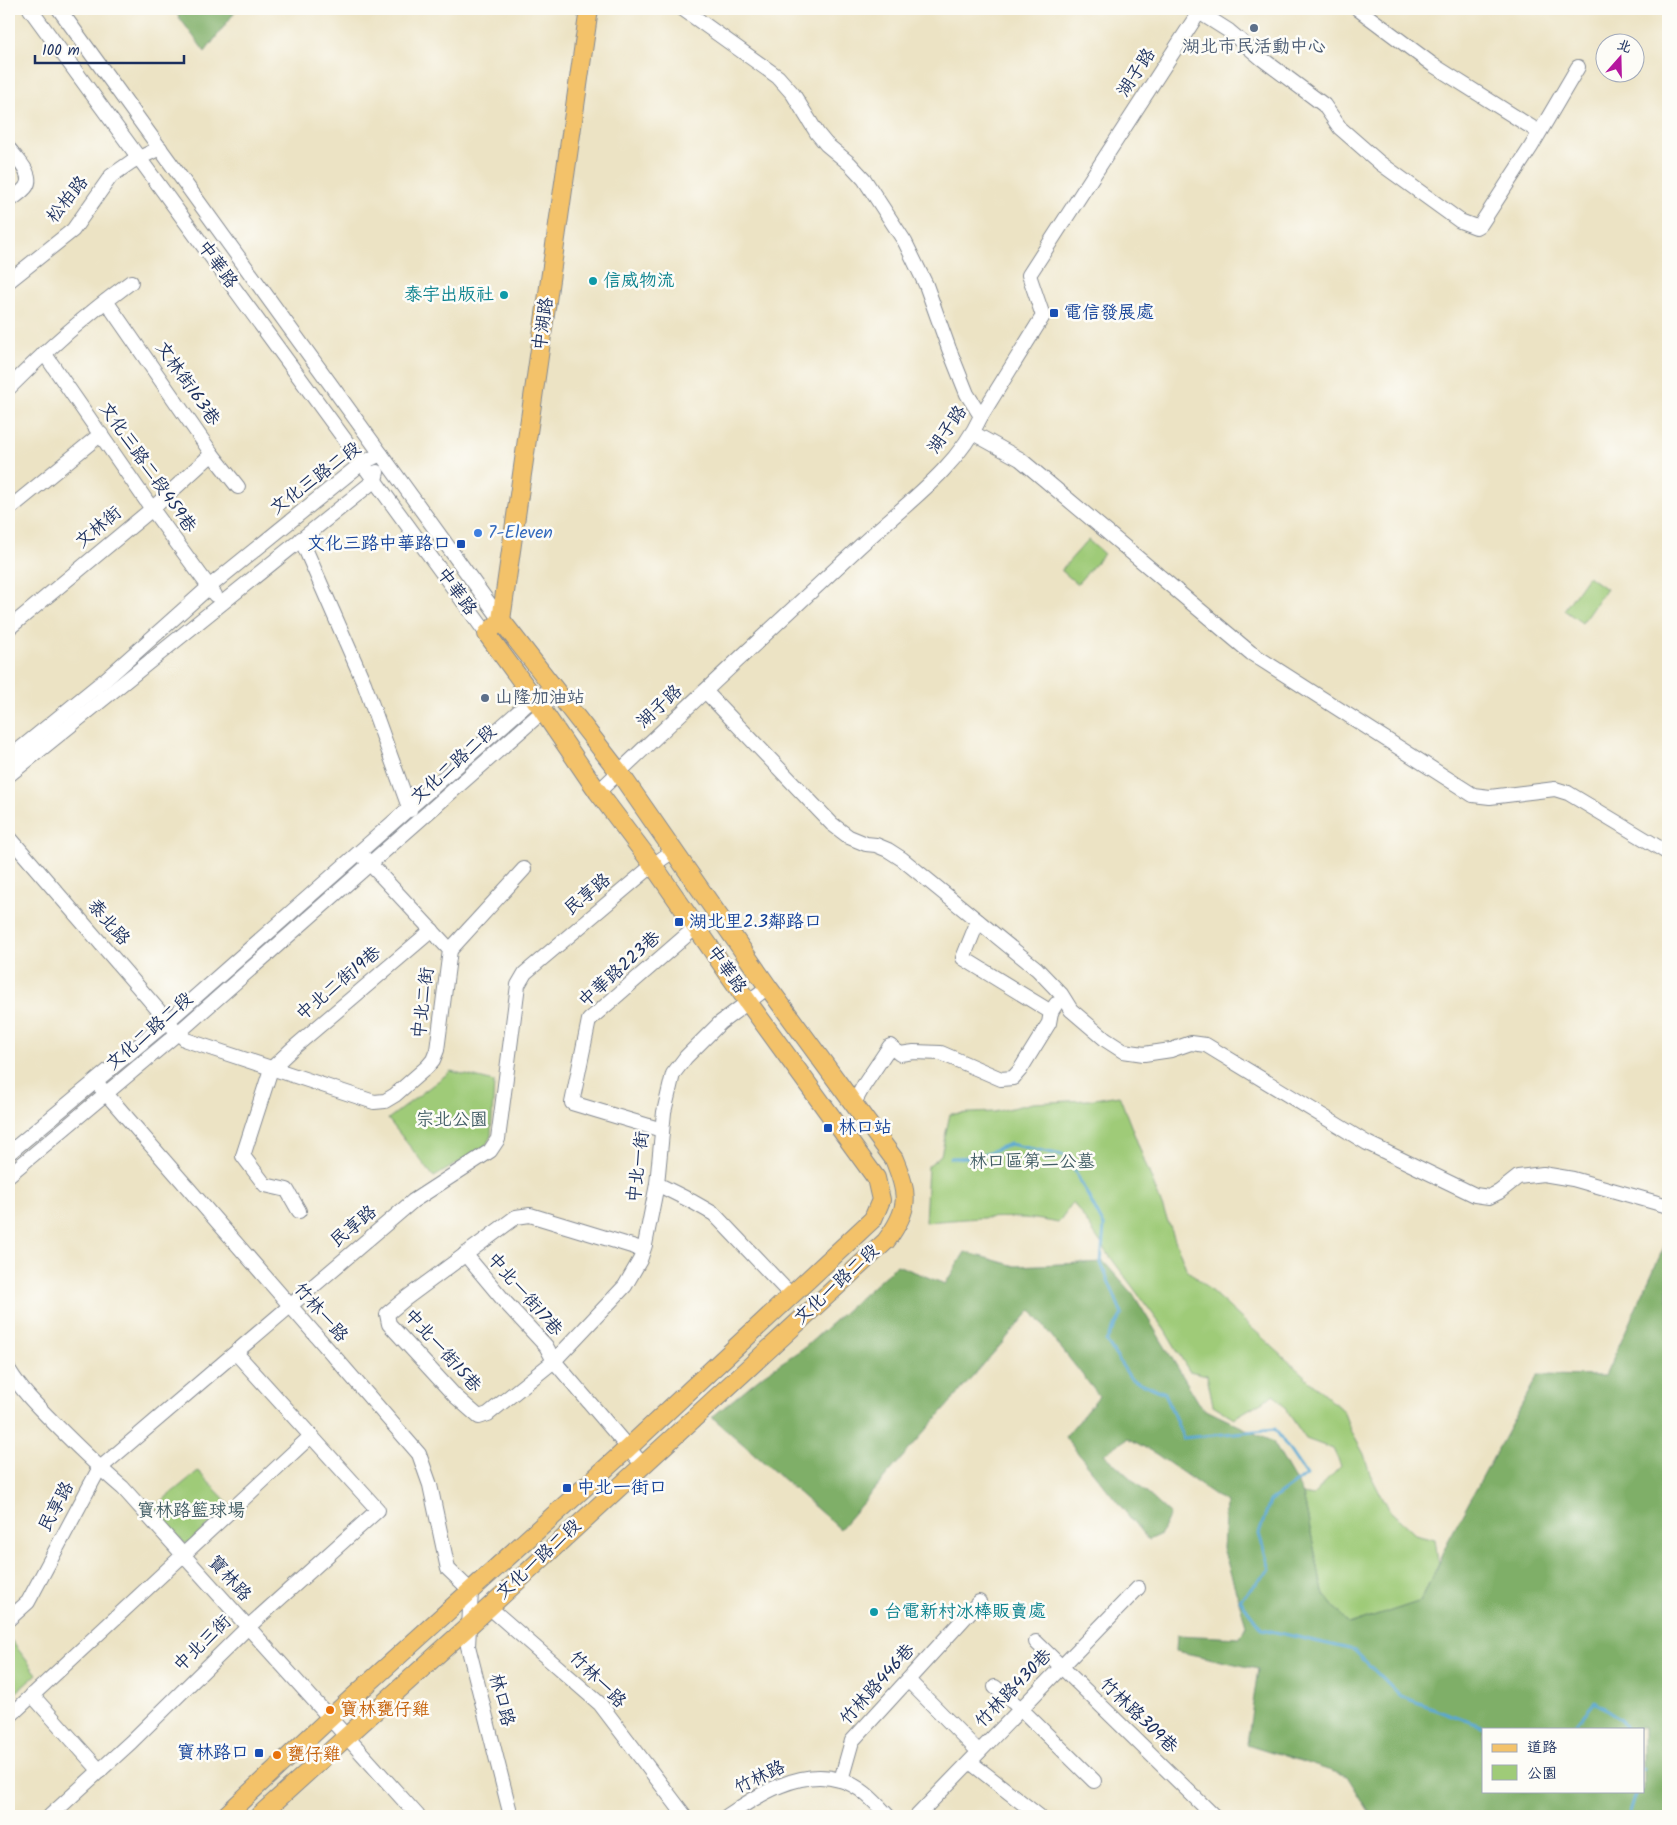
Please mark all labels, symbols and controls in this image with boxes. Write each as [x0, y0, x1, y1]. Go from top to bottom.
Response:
marker: 湖北市民活動中心 [1248, 22, 1260, 34]
scale bar [35, 32, 184, 64]
north arrow [1594, 32, 1644, 82]
place label: 湖北市民活動中心 [1182, 33, 1326, 62]
text: 北 [1614, 34, 1634, 59]
text: 100 m [42, 39, 80, 63]
street label: 湖子路 [1110, 42, 1164, 104]
street label: 松柏路 [40, 170, 96, 230]
street label: 中華路 [189, 235, 245, 295]
place label: 信威物流 [603, 267, 675, 296]
marker: 信威物流 [587, 275, 599, 287]
place label: 泰宇出版社 [404, 281, 494, 310]
marker: 泰宇出版社 [498, 289, 510, 301]
street label: 中湖路 [526, 295, 562, 353]
place label: 電信發展處 [1064, 299, 1154, 328]
marker: 電信發展處 [1048, 307, 1060, 319]
street label: 文林街163巷 [147, 336, 227, 432]
street label: 文化三路二段459巷 [91, 396, 203, 540]
street label: 湖子路 [921, 400, 975, 460]
street label: 文化三路二段 [264, 435, 368, 523]
street label: 文林街 [69, 500, 129, 556]
place label: 7-Eleven [488, 519, 553, 548]
marker: 7-Eleven [472, 527, 484, 539]
place label: 文化三路中華路口 [307, 530, 451, 559]
marker: 文化三路中華路口 [455, 538, 467, 550]
street label: 中華路 [428, 562, 484, 622]
street label: 湖子路 [630, 678, 690, 736]
place label: 山隆加油站 [495, 684, 585, 713]
marker: 山隆加油站 [479, 692, 491, 704]
street label: 文化二路二段 [404, 718, 504, 812]
street label: 民享路 [558, 867, 618, 923]
street label: 泰北路 [79, 893, 137, 953]
place label: 湖北里2.3鄰路口 [689, 908, 822, 937]
marker: 湖北里2.3鄰路口 [673, 916, 685, 928]
street label: 中華路223巷 [572, 925, 668, 1015]
street label: 中北二街19巷 [290, 939, 388, 1029]
street label: 中華路 [699, 940, 753, 1000]
street label: 中北二街 [405, 966, 443, 1040]
street label: 文化二路二段 [100, 986, 200, 1078]
park label: 宗北公園 [416, 1106, 488, 1135]
place label: 林口站 [838, 1114, 892, 1143]
marker: 林口站 [822, 1122, 834, 1134]
street label: 中北一街 [620, 1130, 658, 1204]
park label: 林口區第二公墓 [969, 1148, 1095, 1177]
street label: 民享路 [324, 1199, 384, 1255]
street label: 文化一路二段 [788, 1238, 886, 1332]
street label: 中北一街17巷 [479, 1246, 569, 1344]
street label: 竹林一路 [285, 1276, 355, 1350]
street label: 中北一街15巷 [396, 1302, 488, 1400]
place label: 中北一街口 [577, 1474, 667, 1503]
street label: 民享路 [32, 1476, 82, 1538]
marker: 中北一街口 [561, 1482, 573, 1494]
park label: 寶林路籃球場 [137, 1497, 245, 1526]
street label: 文化一路二段 [490, 1513, 588, 1607]
street label: 寶林路 [200, 1549, 258, 1609]
place label: 台電新村冰棒販賣處 [884, 1598, 1046, 1627]
marker: 台電新村冰棒販賣處 [868, 1606, 880, 1618]
street label: 中北三街 [167, 1609, 239, 1679]
street label: 竹林路446巷 [833, 1637, 923, 1733]
street label: 竹林路430巷 [968, 1643, 1060, 1735]
street label: 竹林一路 [561, 1644, 633, 1716]
street label: 林口路 [480, 1670, 522, 1730]
street label: 竹林路309巷 [1092, 1671, 1184, 1761]
place label: 寶林甕仔雞 [340, 1696, 430, 1725]
marker: 寶林甕仔雞 [324, 1704, 336, 1716]
legend [1482, 1728, 1644, 1792]
text: 道路 [1527, 1736, 1557, 1760]
place label: 寶林路口 [177, 1739, 249, 1768]
place label: 甕仔雞 [287, 1741, 341, 1770]
marker: 寶林路口 [253, 1747, 265, 1759]
marker: 甕仔雞 [271, 1749, 283, 1761]
street label: 竹林路 [729, 1753, 791, 1803]
text: 公園 [1527, 1762, 1557, 1786]

